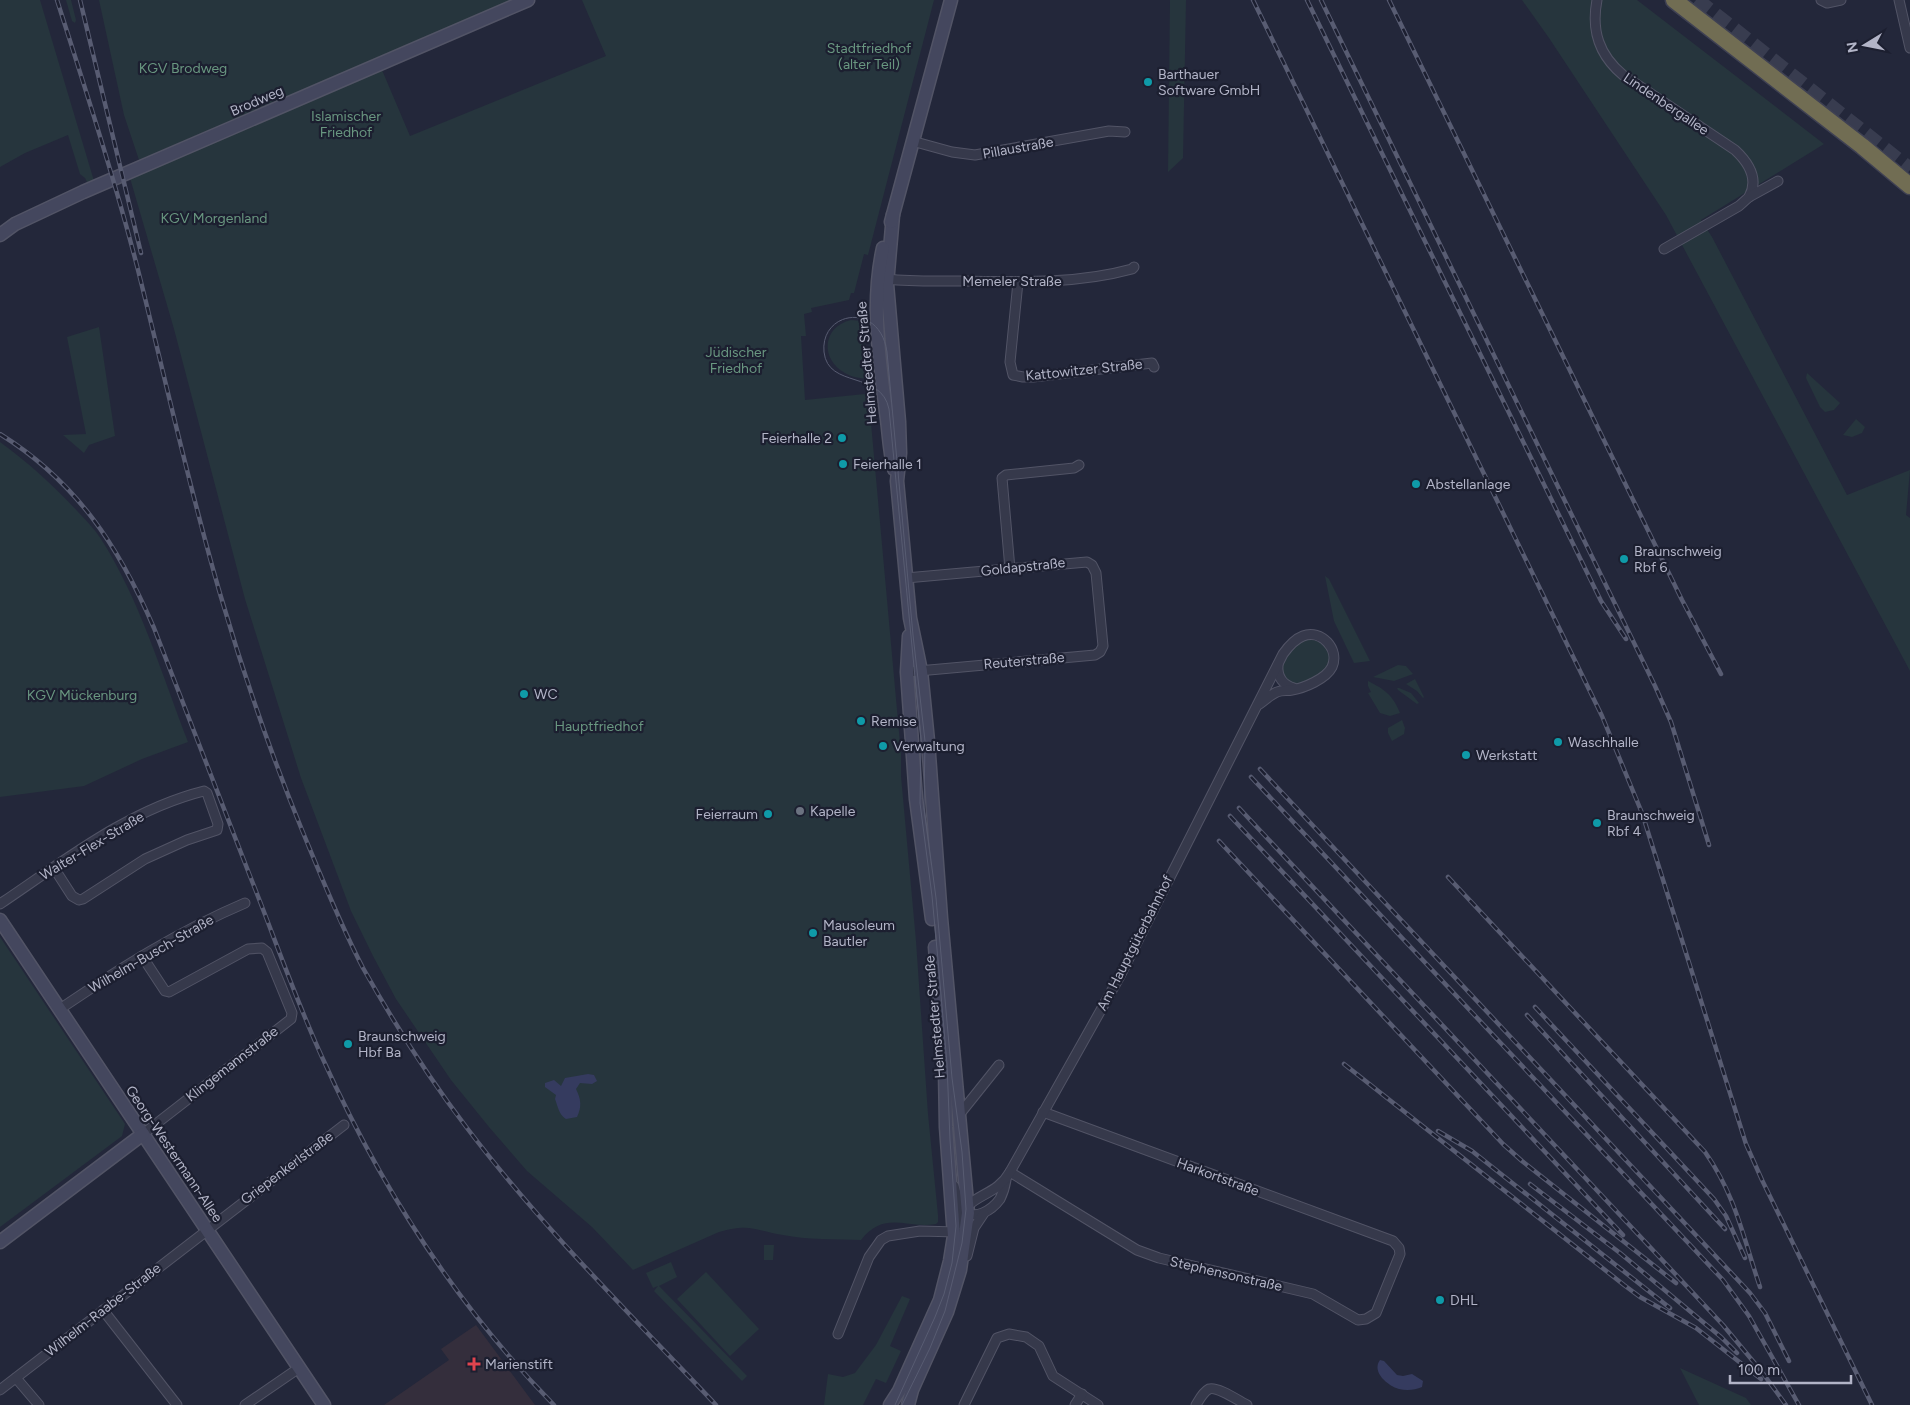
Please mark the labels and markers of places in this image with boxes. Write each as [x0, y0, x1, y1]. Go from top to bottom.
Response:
place label: Barthauer Software GmbH [1158, 66, 1260, 99]
marker: Barthauer Software GmbH [1142, 76, 1154, 88]
place label: Feierhalle 2 [761, 430, 832, 447]
marker: Feierhalle 2 [836, 432, 848, 444]
place label: Feierhalle 1 [853, 456, 922, 473]
marker: Feierhalle 1 [837, 458, 849, 470]
place label: Abstellanlage [1426, 476, 1511, 493]
marker: Abstellanlage [1410, 478, 1422, 490]
place label: Braunschweig Rbf 6 [1634, 543, 1722, 576]
marker: Braunschweig Rbf 6 [1618, 553, 1630, 565]
place label: WC [534, 686, 558, 703]
marker: WC [518, 688, 530, 700]
place label: Remise [871, 713, 917, 730]
marker: Remise [855, 715, 867, 727]
place label: Waschhalle [1568, 734, 1639, 751]
marker: Waschhalle [1552, 736, 1564, 748]
place label: Verwaltung [893, 738, 965, 755]
marker: Verwaltung [877, 740, 889, 752]
place label: Werkstatt [1476, 747, 1538, 764]
marker: Werkstatt [1460, 749, 1472, 761]
place label: Kapelle [810, 803, 856, 820]
marker: Kapelle [794, 805, 806, 817]
place label: Feierraum [696, 806, 758, 823]
place label: Braunschweig Rbf 4 [1607, 807, 1695, 840]
marker: Feierraum [762, 808, 774, 820]
marker: Braunschweig Rbf 4 [1591, 817, 1603, 829]
place label: Mausoleum Bautler [823, 917, 895, 950]
marker: Mausoleum Bautler [807, 927, 819, 939]
place label: Braunschweig Hbf Ba [358, 1028, 446, 1061]
marker: Braunschweig Hbf Ba [342, 1038, 354, 1050]
place label: DHL [1450, 1292, 1478, 1309]
marker: DHL [1434, 1294, 1446, 1306]
place label: Marienstift [485, 1356, 553, 1373]
marker: Marienstift [467, 1357, 481, 1371]

